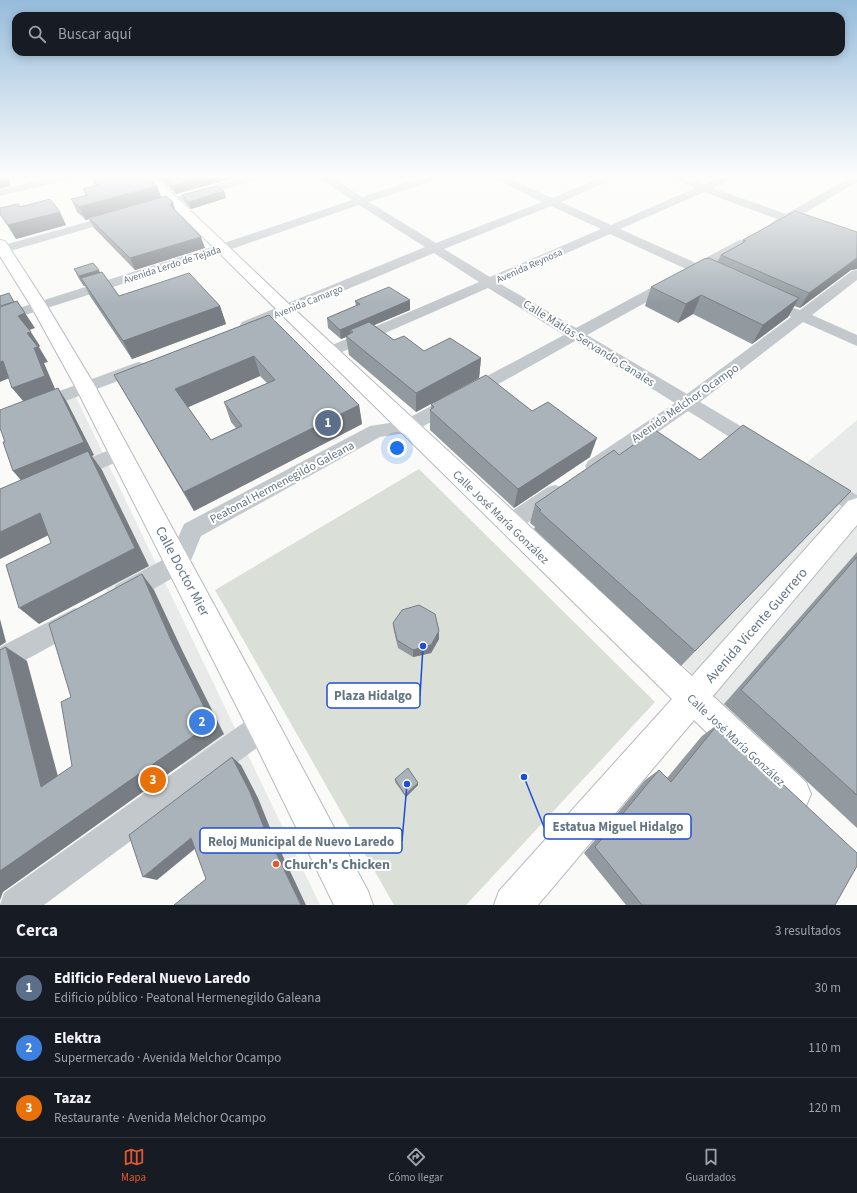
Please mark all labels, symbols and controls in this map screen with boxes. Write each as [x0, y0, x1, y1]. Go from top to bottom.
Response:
search box [12, 12, 845, 56]
icon: search [26, 23, 48, 45]
text: Buscar aquí [58, 24, 131, 45]
street label: Avenida Lerdo de Tejada [122, 243, 223, 287]
street label: Avenida Reynosa [494, 245, 565, 287]
street label: Avenida Camargo [272, 282, 345, 322]
street label: Calle Matías Servando Canales [520, 296, 658, 391]
street label: Avenida Melchor Ocampo [628, 360, 743, 447]
pin: 1 [315, 408, 341, 438]
street label: Peatonal Hermenegildo Galeana [207, 437, 358, 528]
your location [387, 438, 407, 458]
street label: Calle José María González [448, 467, 553, 568]
street label: Calle Doctor Mier [150, 523, 214, 620]
street label: Avenida Vicente Guerrero [701, 564, 813, 688]
callout: Plaza Hidalgo [327, 683, 420, 708]
text: Plaza Hidalgo [334, 687, 412, 705]
street label: Calle José María González [683, 690, 789, 790]
pin: 2 [189, 707, 215, 737]
pin: 3 [140, 765, 166, 795]
callout: Estatua Miguel Hidalgo [544, 814, 691, 839]
text: Estatua Miguel Hidalgo [553, 818, 683, 836]
callout: Reloj Municipal de Nuevo Laredo [200, 828, 402, 853]
text: Reloj Municipal de Nuevo Laredo [208, 833, 394, 851]
place label: Church's Chicken [284, 855, 390, 875]
marker: Church's Chicken [271, 859, 281, 869]
text: Cerca [16, 919, 58, 943]
text: 3 resultados [775, 922, 841, 940]
text: Edificio Federal Nuevo Laredo [54, 968, 250, 989]
text: 1 [26, 979, 32, 997]
text: 30 m [815, 979, 841, 997]
text: Edificio público · Peatonal Hermenegildo Galeana [54, 989, 321, 1007]
text: Elektra [54, 1028, 101, 1049]
text: 2 [26, 1039, 32, 1057]
text: 110 m [808, 1039, 841, 1057]
text: Supermercado · Avenida Melchor Ocampo [54, 1049, 281, 1067]
text: Tazaz [54, 1088, 91, 1109]
text: 3 [26, 1099, 32, 1117]
text: 120 m [808, 1099, 841, 1117]
text: Restaurante · Avenida Melchor Ocampo [54, 1109, 266, 1127]
tab: Mapa [121, 1146, 146, 1185]
tab: Cómo llegar [388, 1146, 443, 1185]
tab: Guardados [686, 1146, 736, 1185]

